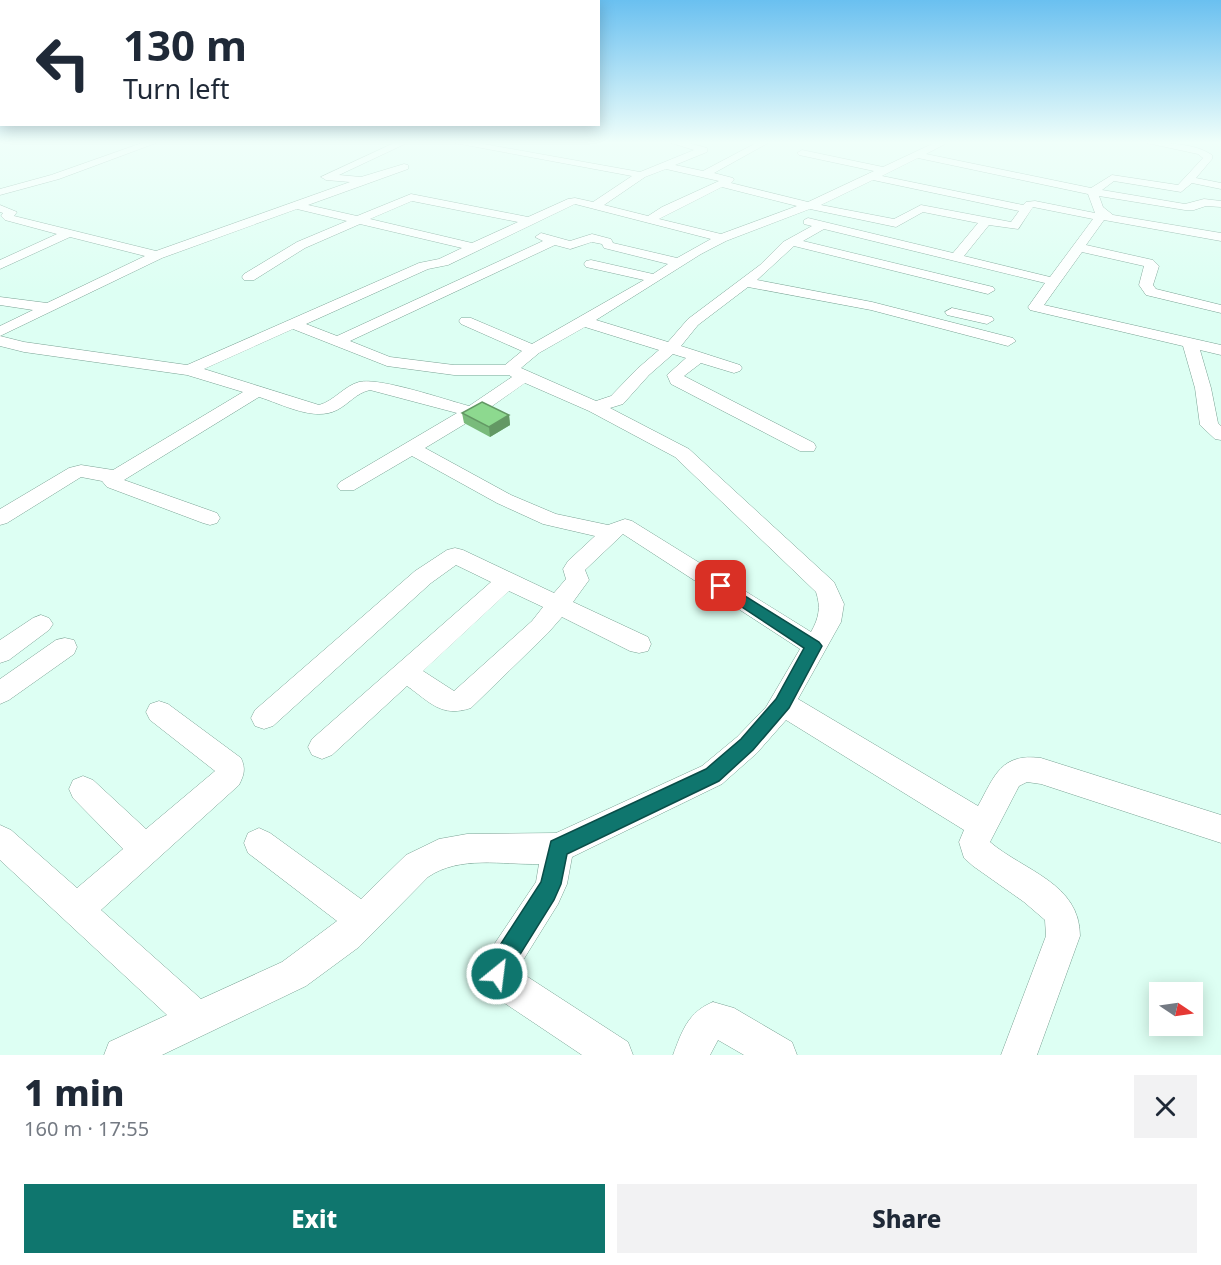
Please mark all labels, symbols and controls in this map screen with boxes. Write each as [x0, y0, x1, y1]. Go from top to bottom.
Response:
text: 130 m [123, 16, 247, 73]
icon: left [24, 24, 102, 102]
text: Turn left [123, 70, 229, 107]
pin [695, 560, 746, 611]
icon: arrive [704, 569, 737, 602]
position arrow [465, 942, 529, 1006]
north arrow [1149, 982, 1203, 1036]
map controls [1149, 982, 1203, 1036]
text: 1 min [24, 1068, 125, 1117]
button: close [1134, 1075, 1197, 1138]
text: 160 m · 17:55 [24, 1115, 149, 1142]
button: Exit [24, 1184, 605, 1253]
button: Share [617, 1184, 1197, 1253]

